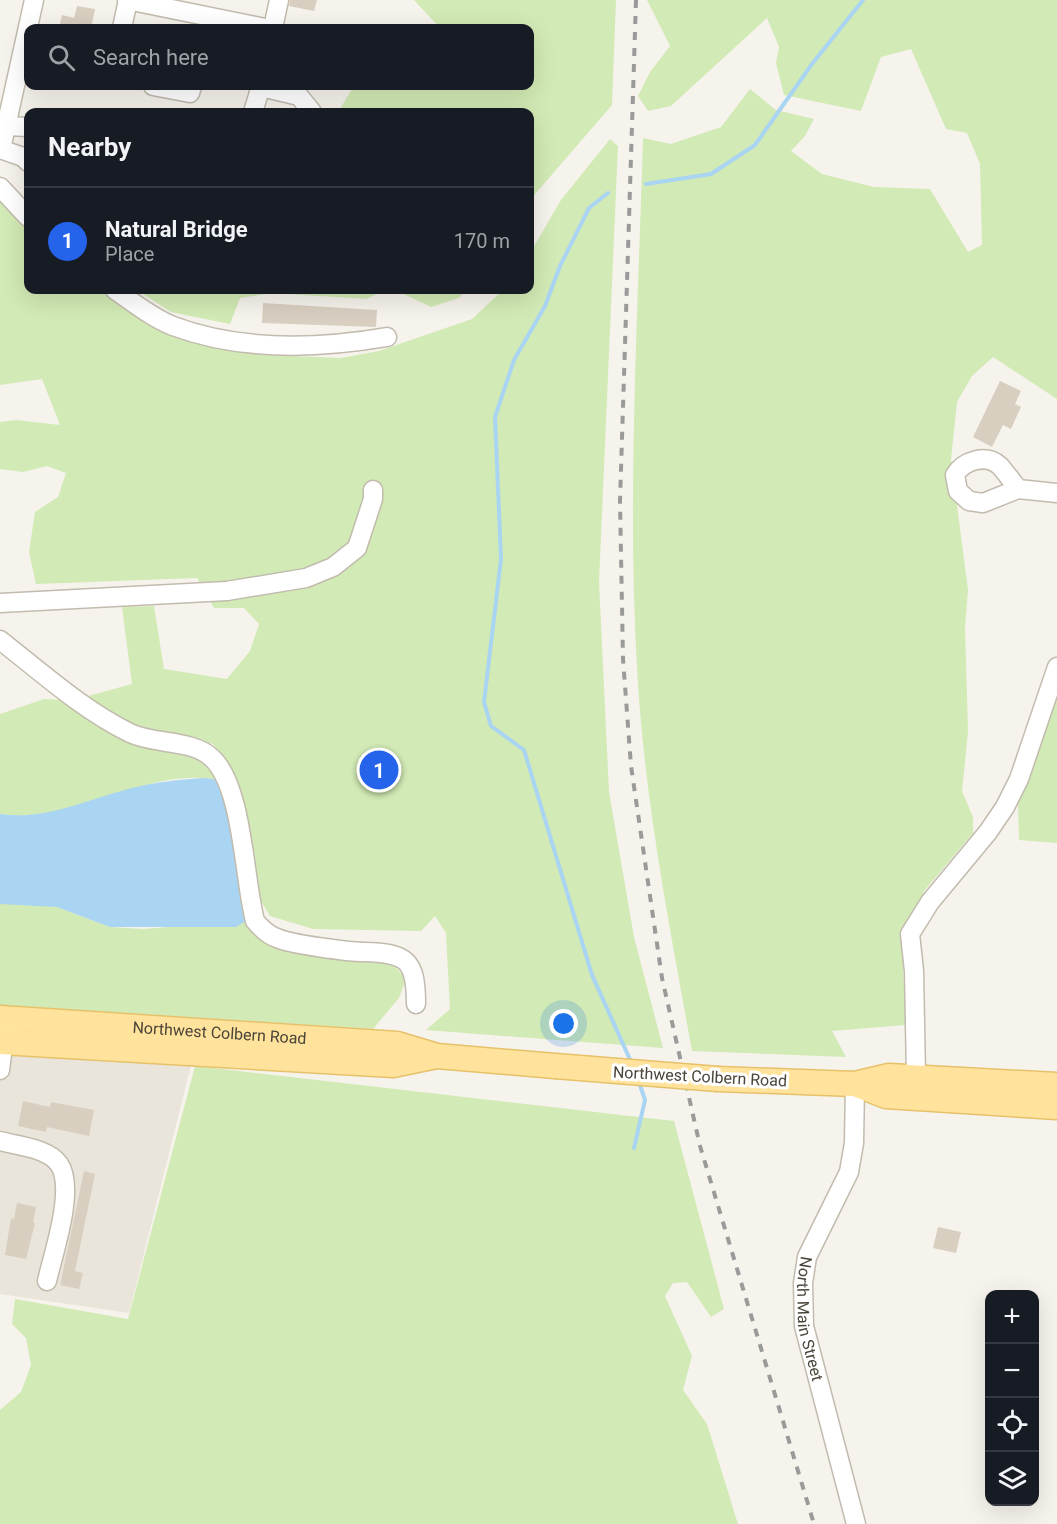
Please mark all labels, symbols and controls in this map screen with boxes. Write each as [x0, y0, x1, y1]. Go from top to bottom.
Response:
search box [24, 24, 534, 90]
icon: search [45, 41, 78, 74]
text: Search here [93, 45, 209, 70]
text: Nearby [48, 132, 131, 162]
text: Natural Bridge [105, 217, 248, 242]
text: 1 [62, 229, 73, 253]
text: 170 m [454, 229, 510, 253]
text: Place [105, 242, 154, 266]
pin: 1 [360, 748, 398, 792]
your location [549, 1009, 578, 1038]
street label: Northwest Colbern Road [132, 1018, 307, 1048]
street label: Northwest Colbern Road [612, 1062, 787, 1091]
street label: North Main Street [793, 1255, 827, 1383]
map controls [985, 1290, 1039, 1506]
button: + [985, 1290, 1039, 1344]
button: − [985, 1344, 1039, 1398]
button: locate [985, 1398, 1039, 1452]
button: layers [985, 1452, 1039, 1506]

